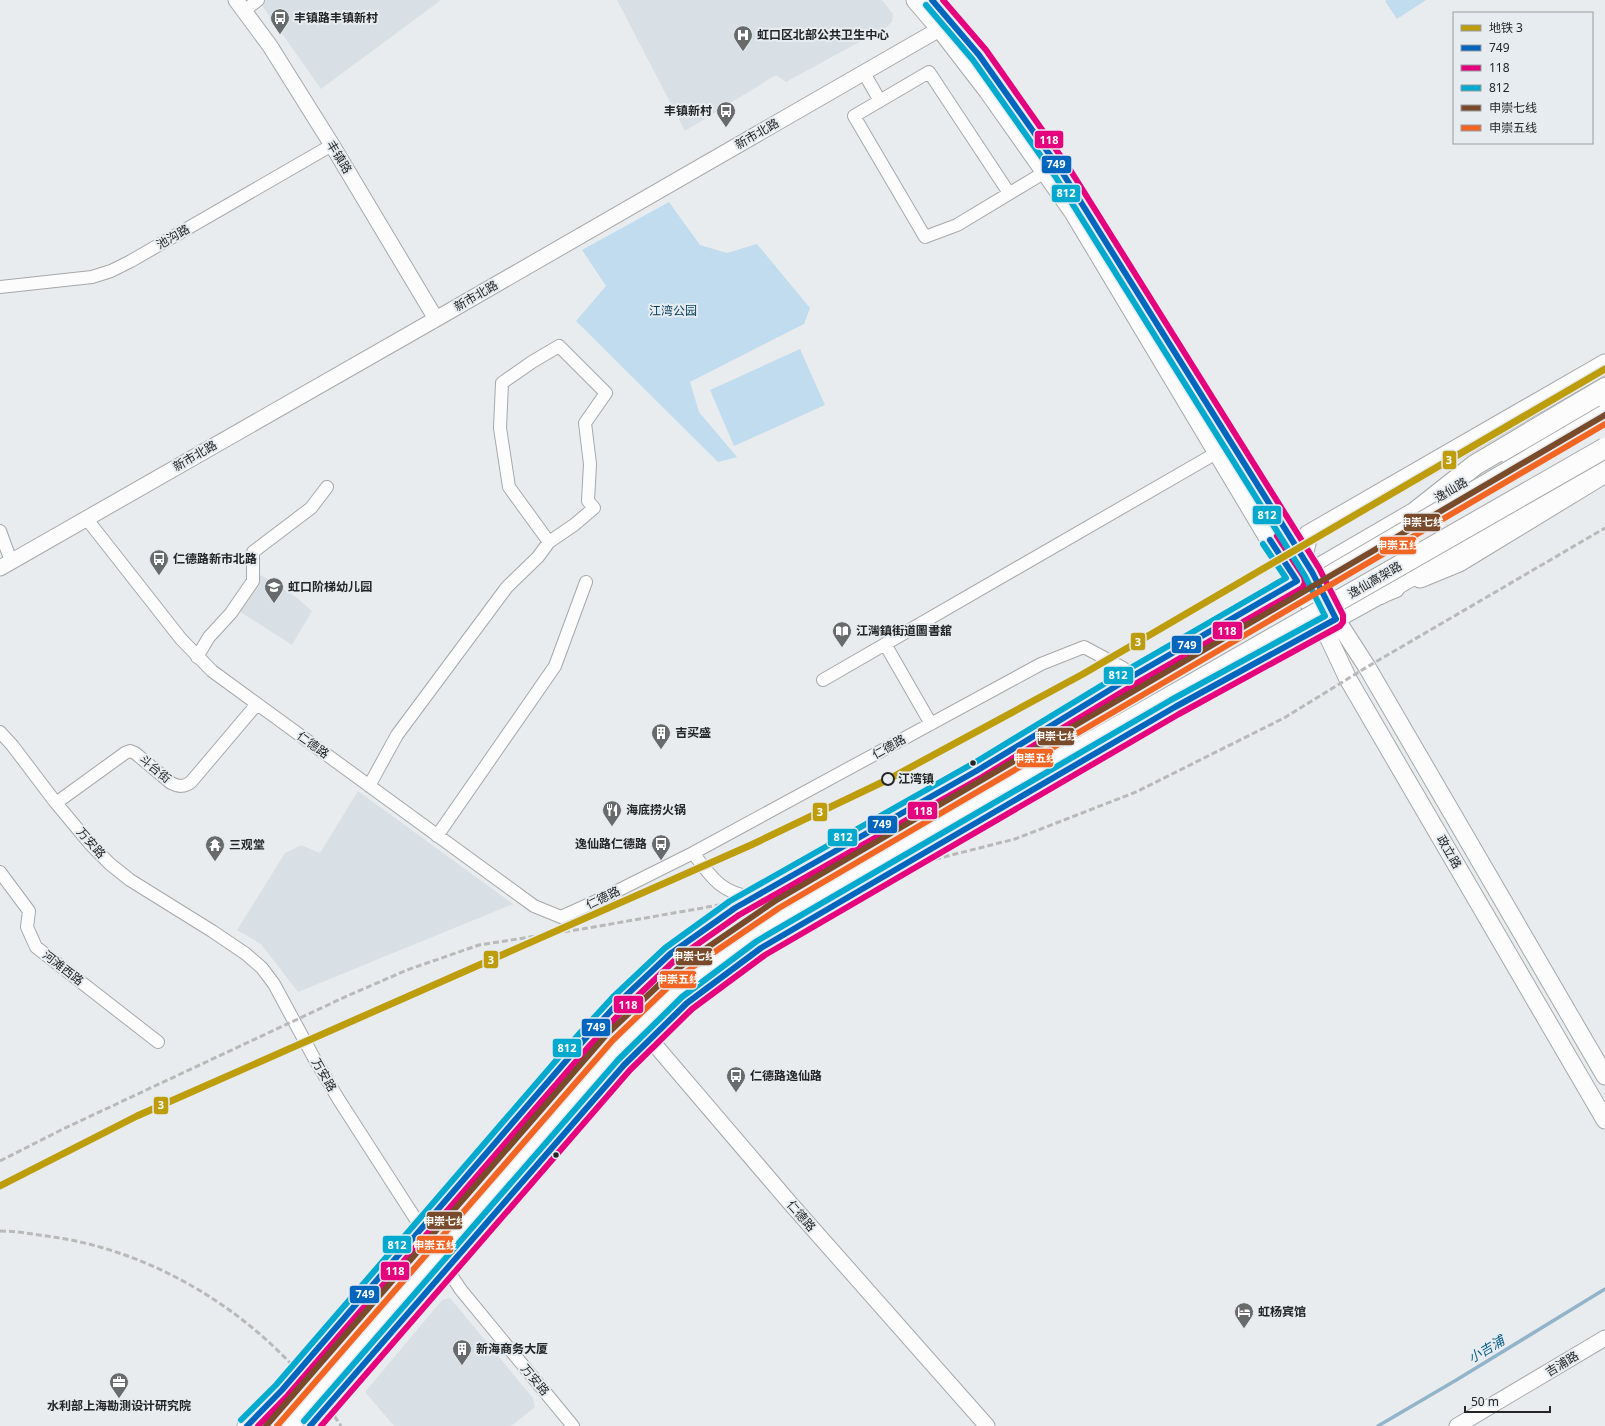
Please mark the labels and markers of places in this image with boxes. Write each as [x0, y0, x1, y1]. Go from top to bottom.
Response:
bus stop icon: 丰镇路丰镇新村 [269, 7, 291, 35]
place label: 丰镇路丰镇新村 [294, 9, 378, 26]
hospital icon: 虹口区北部公共卫生中心 [732, 24, 754, 52]
place label: 虹口区北部公共卫生中心 [757, 26, 889, 43]
bus stop icon: 丰镇新村 [715, 100, 737, 128]
place label: 丰镇新村 [664, 102, 712, 119]
bus stop icon: 仁德路新市北路 [148, 548, 170, 576]
place label: 仁德路新市北路 [173, 550, 257, 567]
school or university icon: 虹口阶梯幼儿园 [263, 576, 285, 604]
place label: 虹口阶梯幼儿园 [288, 578, 372, 595]
library icon: 江灣鎮街道圖書舘 [831, 620, 853, 648]
place label: 江灣鎮街道圖書舘 [856, 622, 952, 639]
building icon: 吉买盛 [650, 722, 672, 750]
place label: 吉买盛 [675, 724, 711, 741]
unlabelled marker [968, 758, 978, 768]
place label: 江湾镇 [898, 770, 934, 787]
marker: 江湾镇 [881, 772, 895, 786]
restaurant icon: 海底捞火锅 [601, 799, 623, 827]
place label: 海底捞火锅 [626, 801, 686, 818]
bus stop icon: 逸仙路仁德路 [650, 833, 672, 861]
temple icon: 三观堂 [204, 834, 226, 862]
place label: 逸仙路仁德路 [575, 835, 647, 852]
place label: 三观堂 [229, 836, 265, 853]
bus stop icon: 仁德路逸仙路 [725, 1065, 747, 1093]
place label: 仁德路逸仙路 [750, 1067, 822, 1084]
unlabelled marker [551, 1150, 561, 1160]
hotel icon: 虹杨宾馆 [1233, 1301, 1255, 1329]
place label: 虹杨宾馆 [1258, 1303, 1306, 1320]
building icon: 新海商务大厦 [451, 1338, 473, 1366]
place label: 新海商务大厦 [476, 1340, 548, 1357]
office icon: 水利部上海勘测设计研究院 [108, 1371, 130, 1399]
place label: 水利部上海勘测设计研究院 [47, 1397, 191, 1414]

